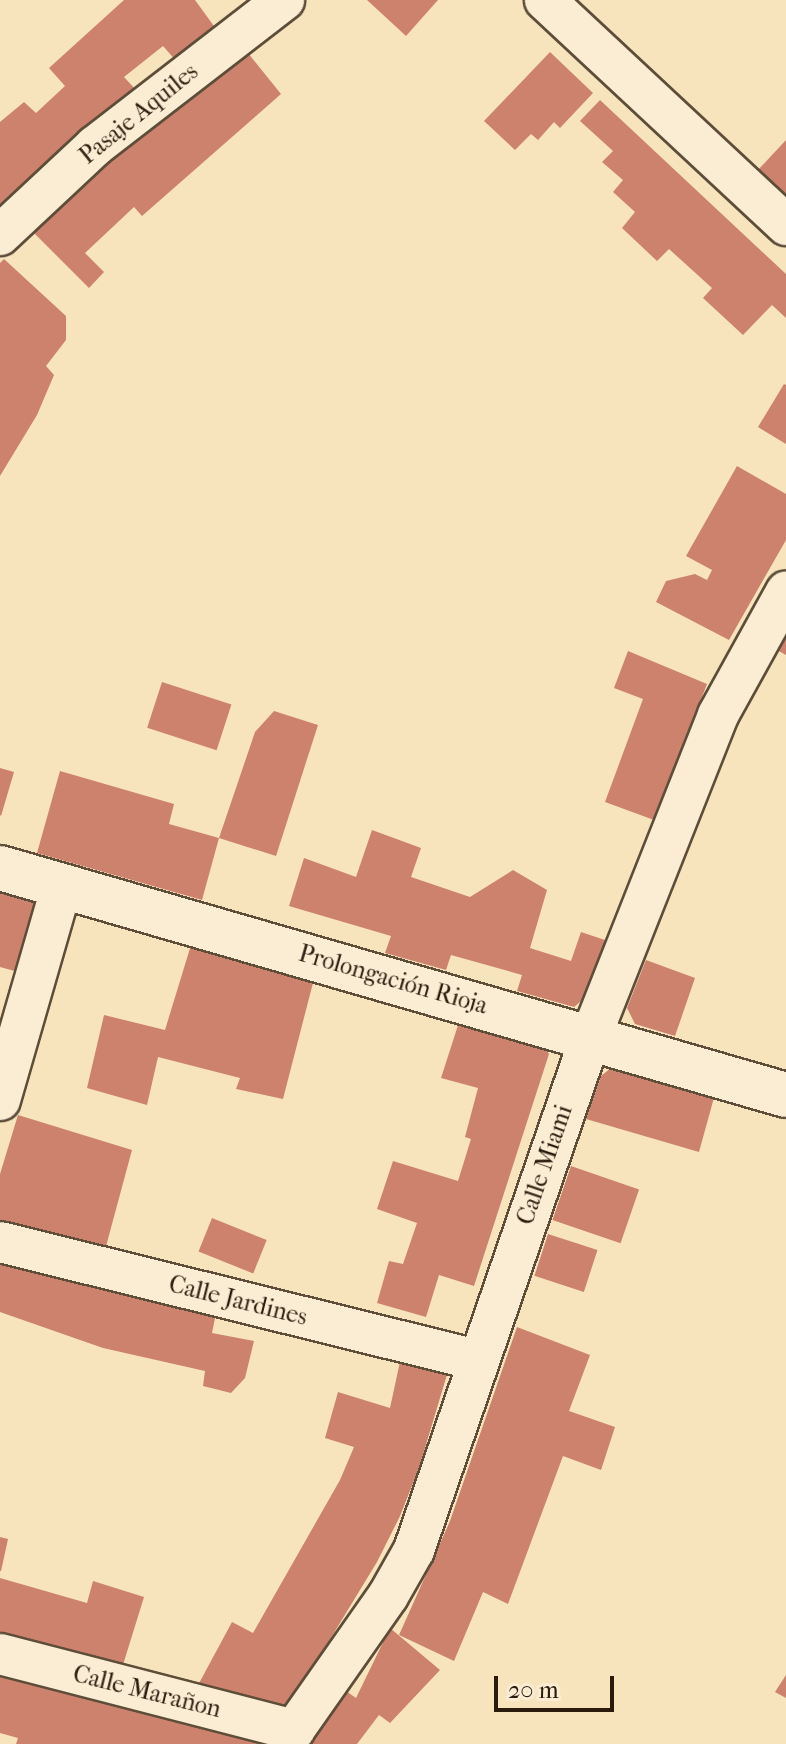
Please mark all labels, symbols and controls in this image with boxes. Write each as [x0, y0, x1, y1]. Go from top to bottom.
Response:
street label: Pasaje Aquiles [74, 57, 204, 171]
street label: Prolongación Rioja [295, 939, 491, 1021]
street label: Calle Miami [511, 1101, 579, 1229]
street label: Calle Jardines [166, 1270, 310, 1332]
street label: Calle Marañon [70, 1660, 224, 1724]
scale bar [498, 1660, 618, 1710]
text: 20 m [508, 1676, 559, 1704]

